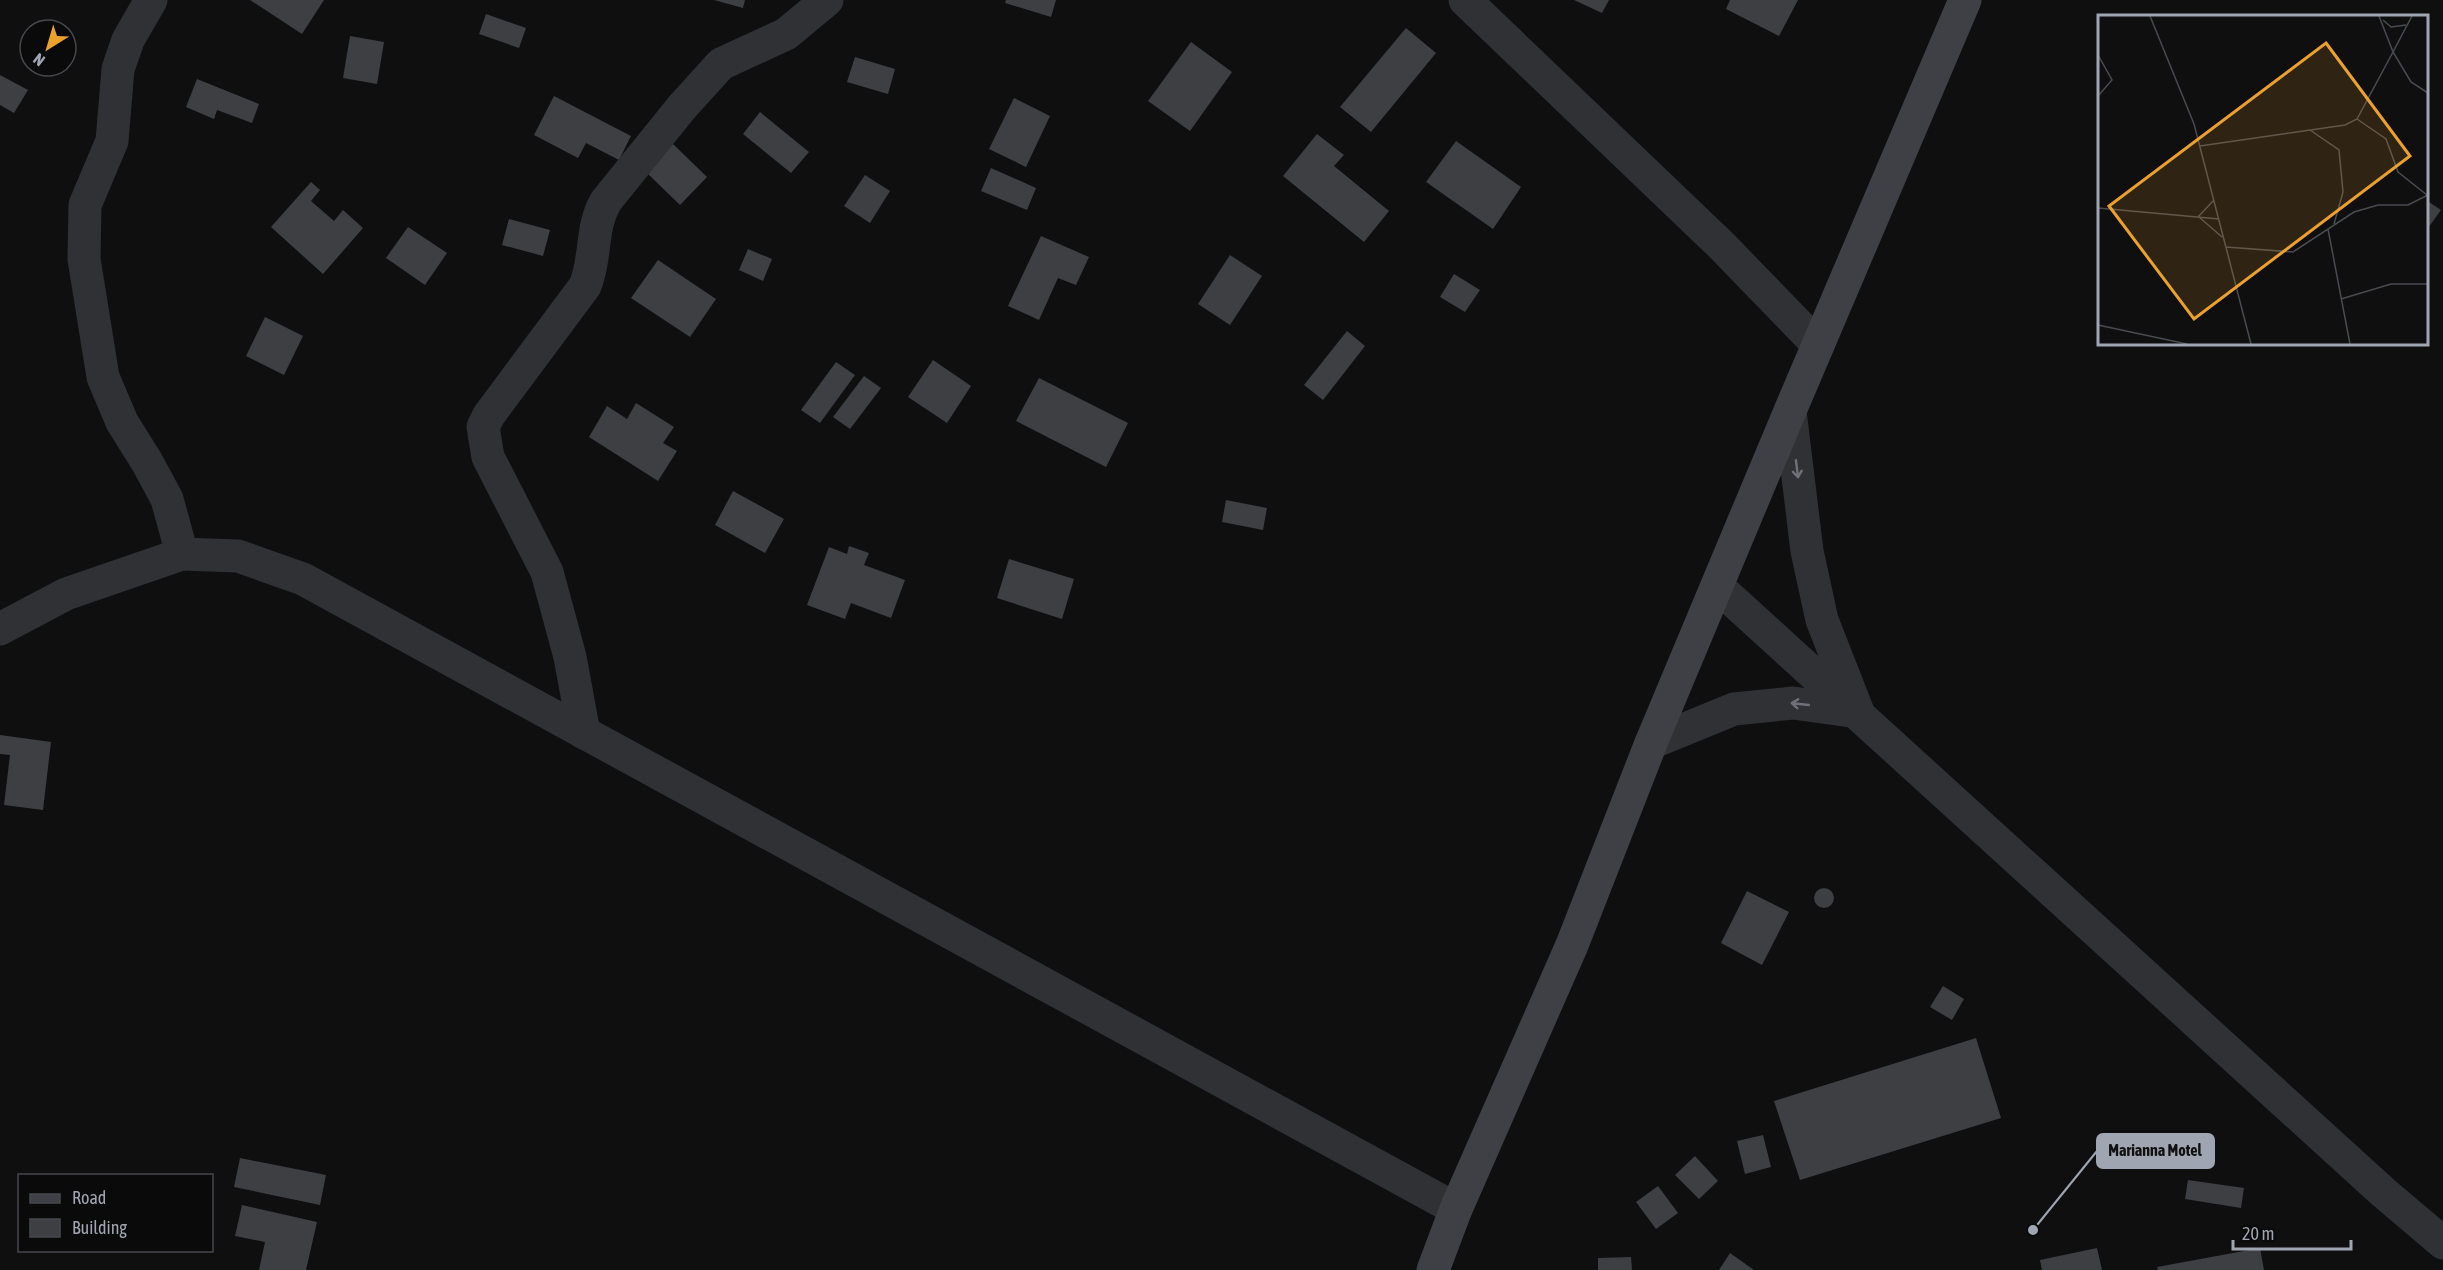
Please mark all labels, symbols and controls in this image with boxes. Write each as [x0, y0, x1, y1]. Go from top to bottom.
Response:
inset map [2098, 15, 2428, 345]
north arrow [18, 18, 78, 78]
text: N [30, 50, 48, 70]
one-way arrow [1792, 459, 1803, 479]
one-way arrow [1790, 698, 1810, 709]
callout: Marianna Motel [2097, 1134, 2214, 1168]
text: Marianna Motel [2108, 1141, 2202, 1159]
legend [18, 1174, 213, 1252]
text: Road [72, 1187, 106, 1208]
scale bar [2233, 1213, 2352, 1251]
text: Building [72, 1217, 127, 1238]
text: 20 m [2242, 1223, 2274, 1244]

